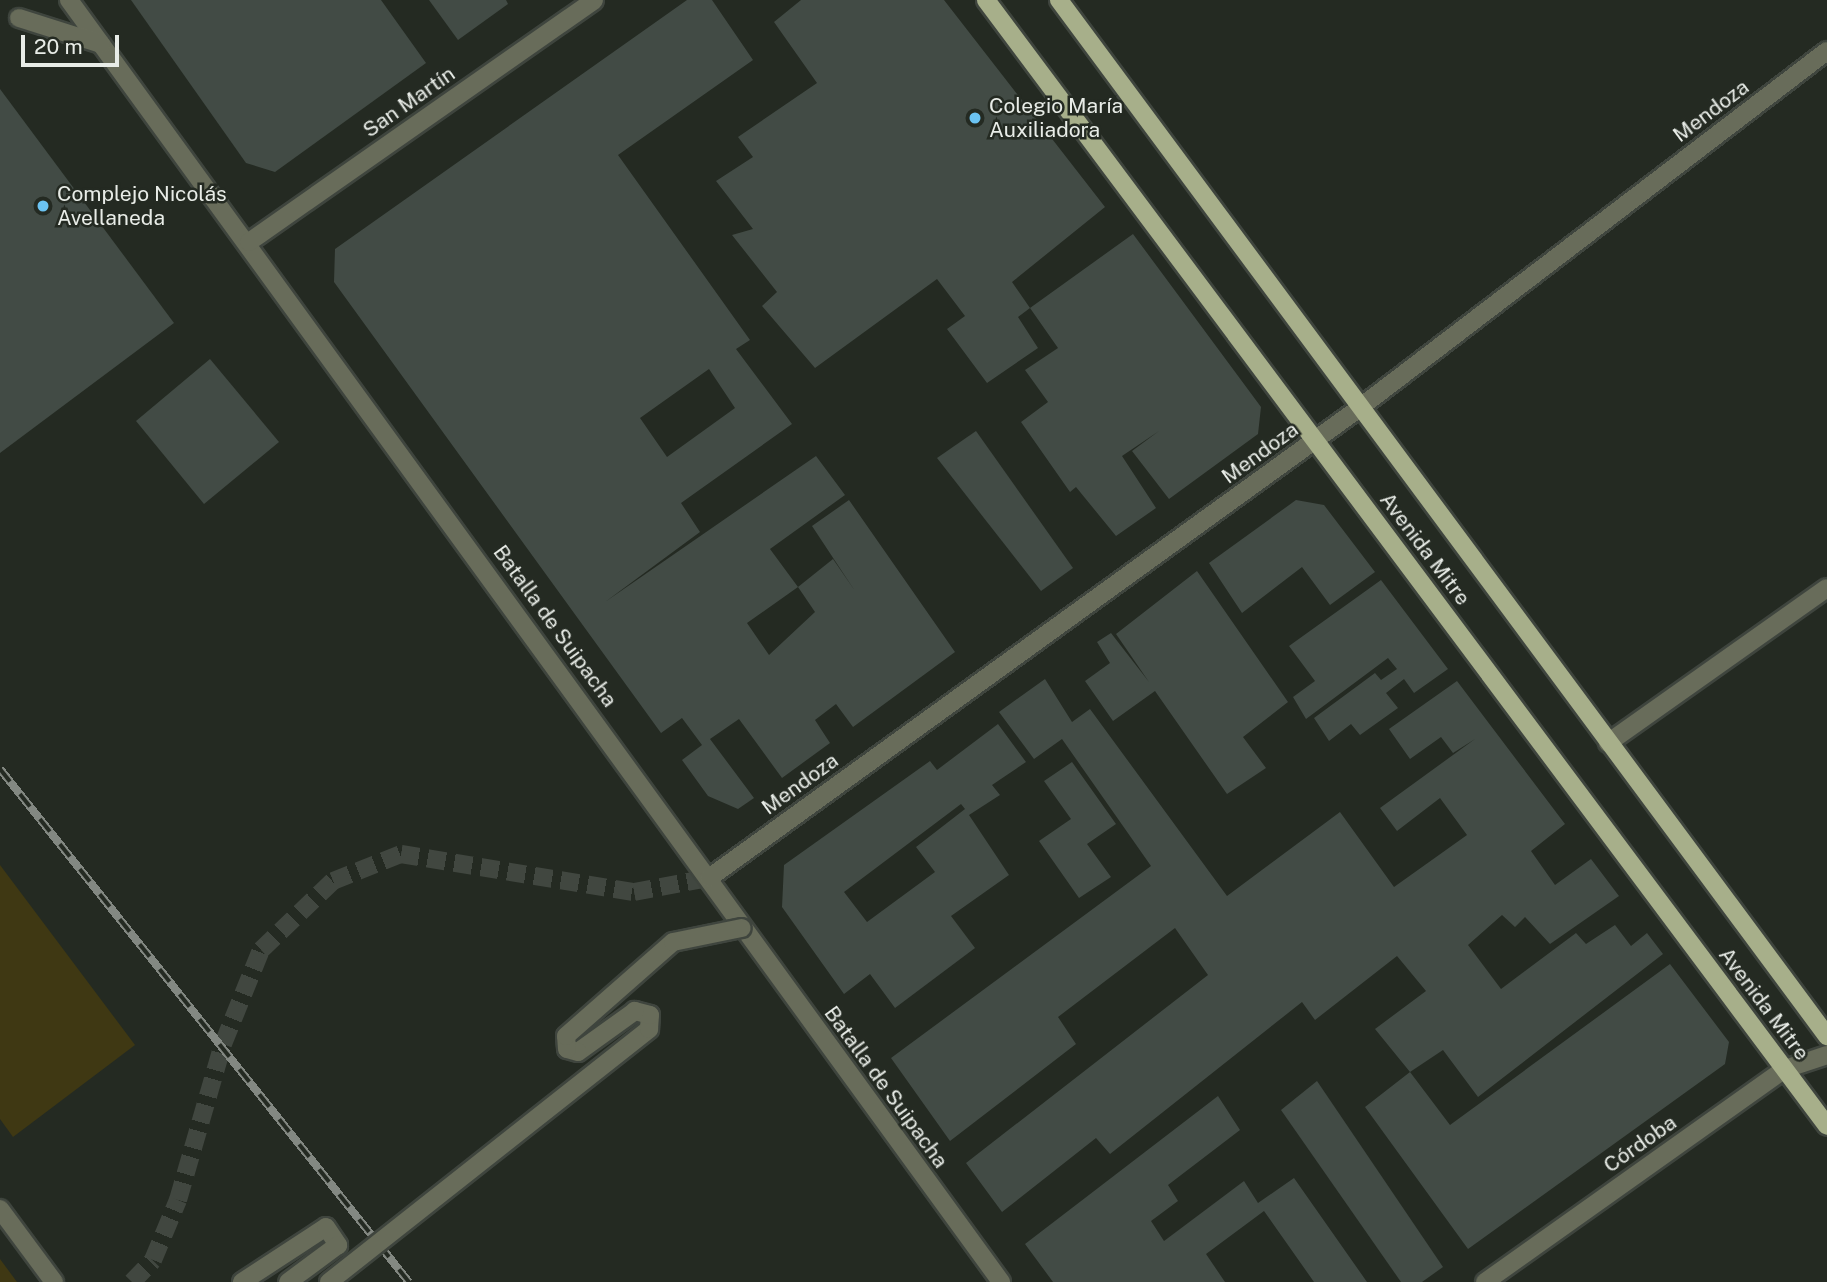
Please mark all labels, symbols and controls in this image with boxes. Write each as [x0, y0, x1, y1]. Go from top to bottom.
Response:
scale bar [24, 21, 122, 65]
text: 20 m [34, 34, 83, 59]
street label: San Martín [358, 61, 460, 143]
street label: Mendoza [1668, 74, 1754, 148]
place label: Colegio María Auxiliadora [989, 93, 1123, 143]
marker: Colegio María Auxiliadora [967, 110, 983, 126]
place label: Complejo Nicolás Avellaneda [57, 181, 227, 231]
marker: Complejo Nicolás Avellaneda [35, 198, 51, 214]
street label: Mendoza [1217, 417, 1303, 489]
street label: Avenida Mitre [1375, 488, 1475, 610]
street label: Batalla de Suipacha [488, 540, 622, 712]
street label: Mendoza [757, 748, 843, 820]
street label: Avenida Mitre [1714, 943, 1814, 1065]
street label: Batalla de Suipacha [819, 1001, 953, 1173]
street label: Córdoba [1599, 1110, 1681, 1178]

